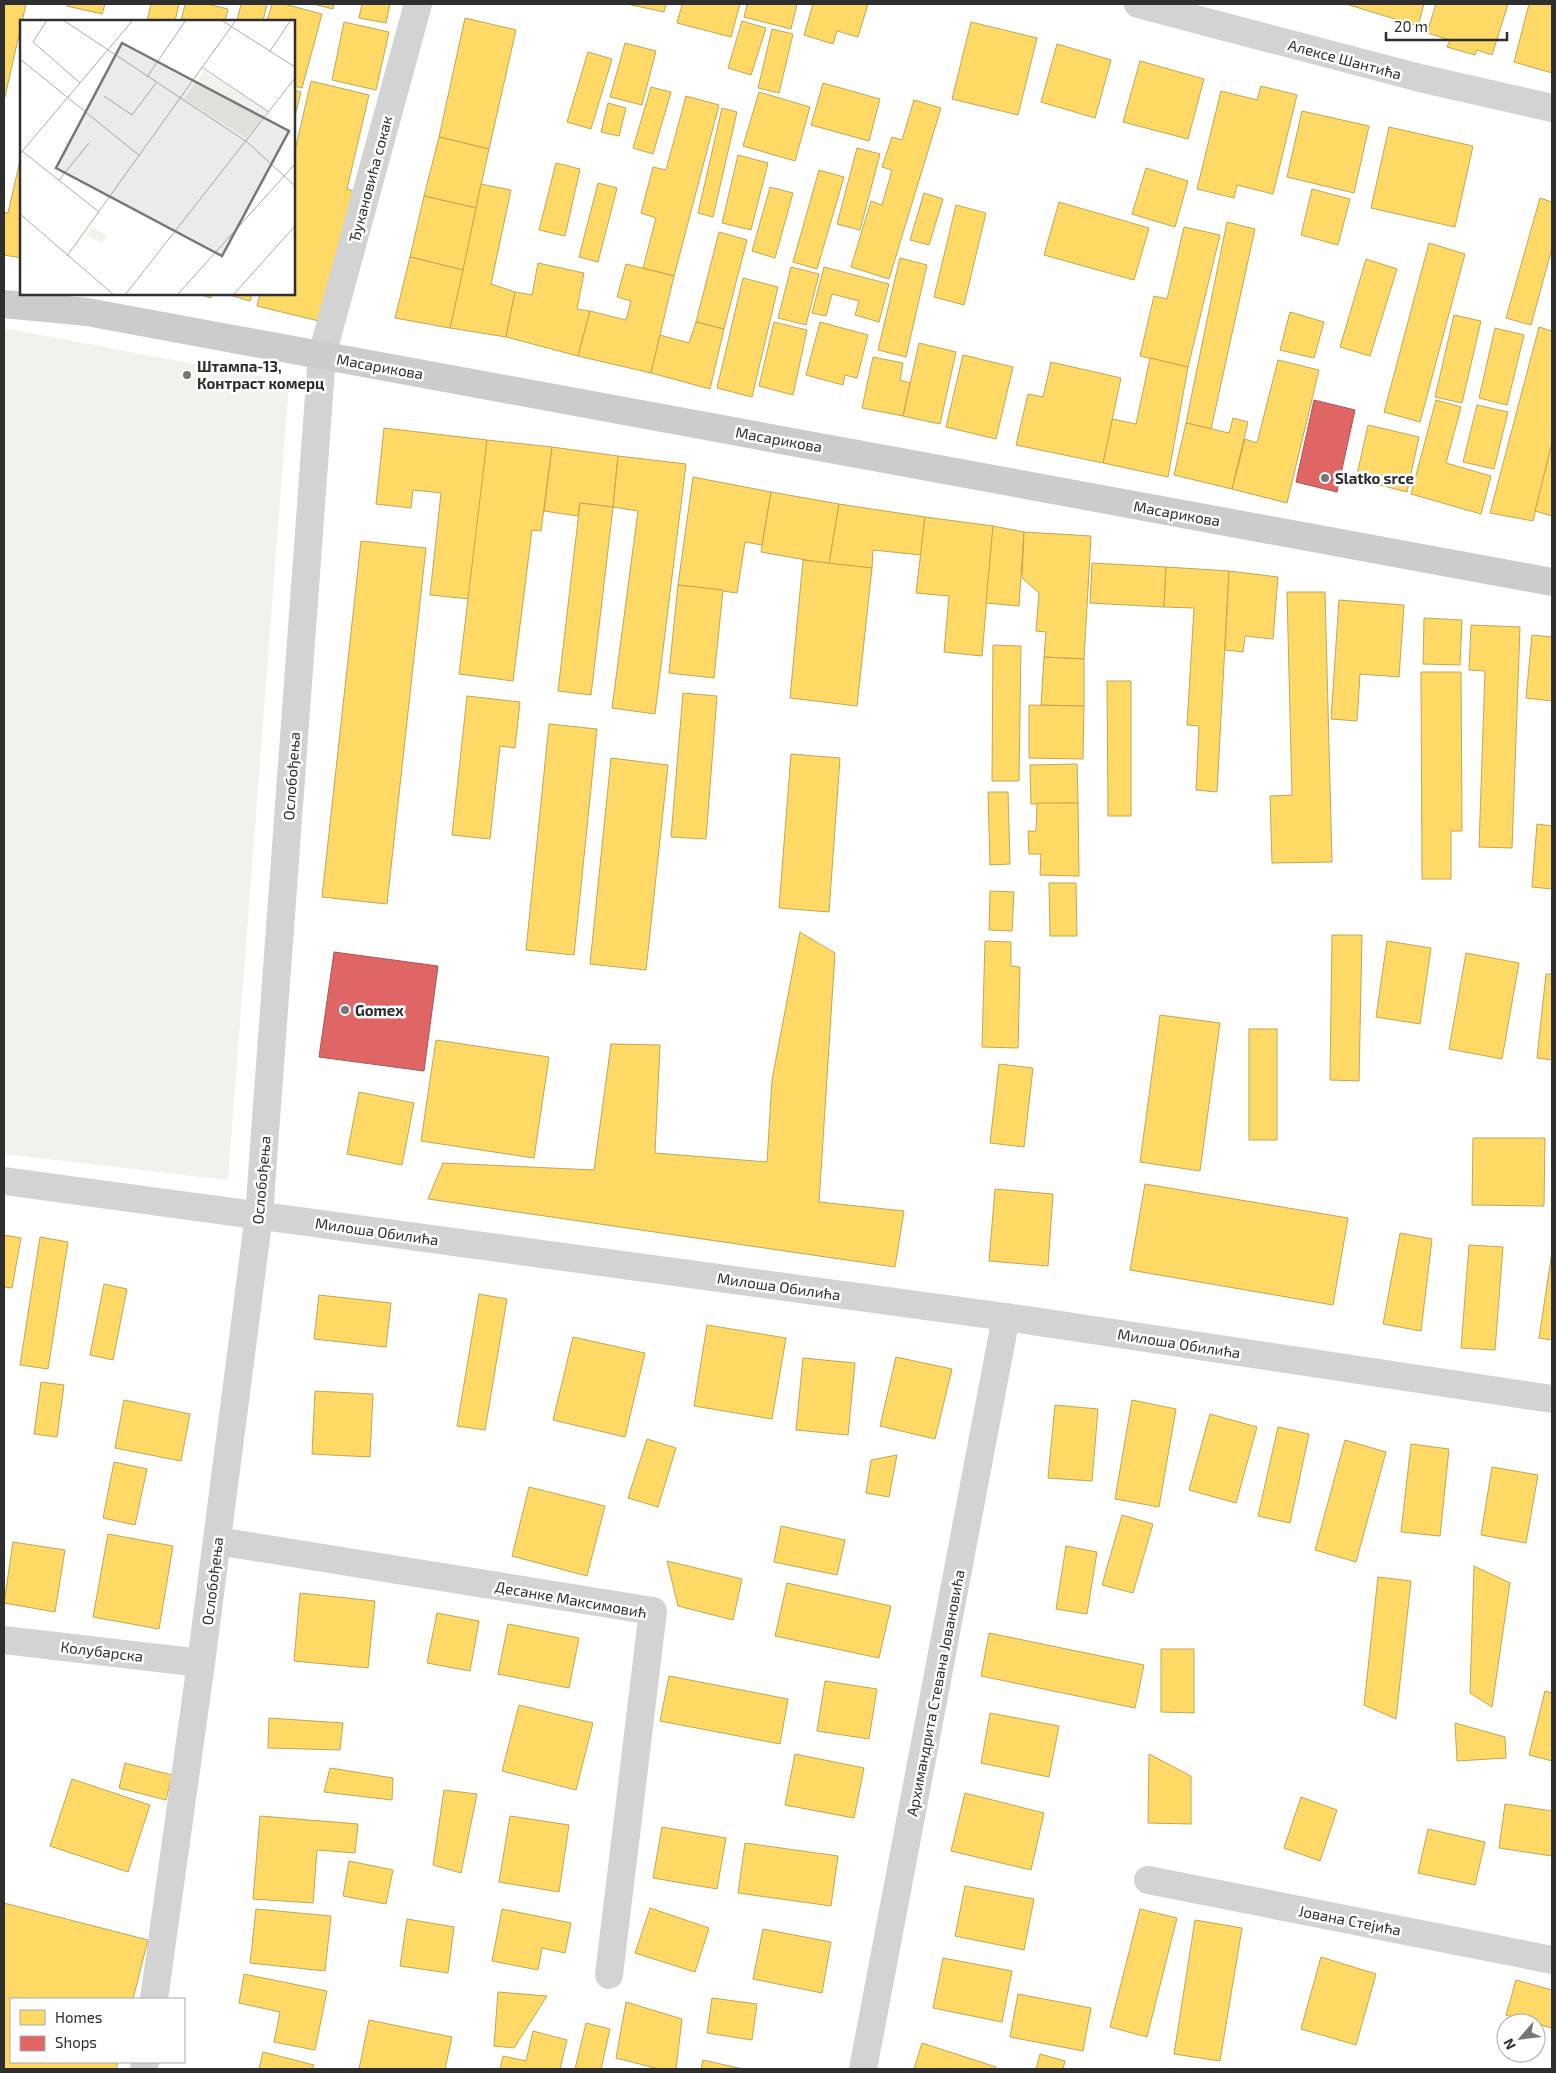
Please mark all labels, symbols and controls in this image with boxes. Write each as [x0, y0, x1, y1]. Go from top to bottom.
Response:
scale bar [1386, 10, 1507, 42]
text: 20 m [1394, 17, 1428, 35]
inset map [20, 20, 295, 295]
street label: Алексе Шантића [1286, 35, 1404, 83]
street label: Ђукановића сокак [344, 114, 397, 245]
street label: Масарикова [335, 350, 425, 382]
place label: Штампа-13, Контраст комерц [197, 357, 325, 392]
marker: Штампа-13, Контраст комерц [181, 369, 193, 381]
street label: Масарикова [734, 423, 824, 455]
place label: Slatko srce [1335, 469, 1414, 487]
marker: Slatko srce [1319, 472, 1331, 484]
street label: Масарикова [1132, 497, 1222, 529]
street label: Ослобођења [279, 731, 304, 821]
place label: Gomex [355, 1001, 404, 1019]
marker: Gomex [339, 1004, 351, 1016]
street label: Ослобођења [248, 1135, 275, 1225]
street label: Милоша Обилића [314, 1213, 440, 1249]
street label: Милоша Обилића [716, 1268, 842, 1304]
street label: Милоша Обилића [1116, 1324, 1242, 1362]
street label: Ослобођења [198, 1536, 227, 1626]
street label: Архимандрита Стевана Јовановића [902, 1568, 968, 1818]
street label: Десанке Максимовић [494, 1577, 648, 1621]
street label: Колубарска [60, 1637, 144, 1666]
street label: Јована Стејића [1297, 1901, 1403, 1940]
legend [10, 1998, 185, 2063]
text: Homes [55, 2008, 102, 2026]
north arrow [1496, 2013, 1546, 2063]
text: Shops [55, 2033, 97, 2051]
text: N [1499, 2036, 1519, 2053]

